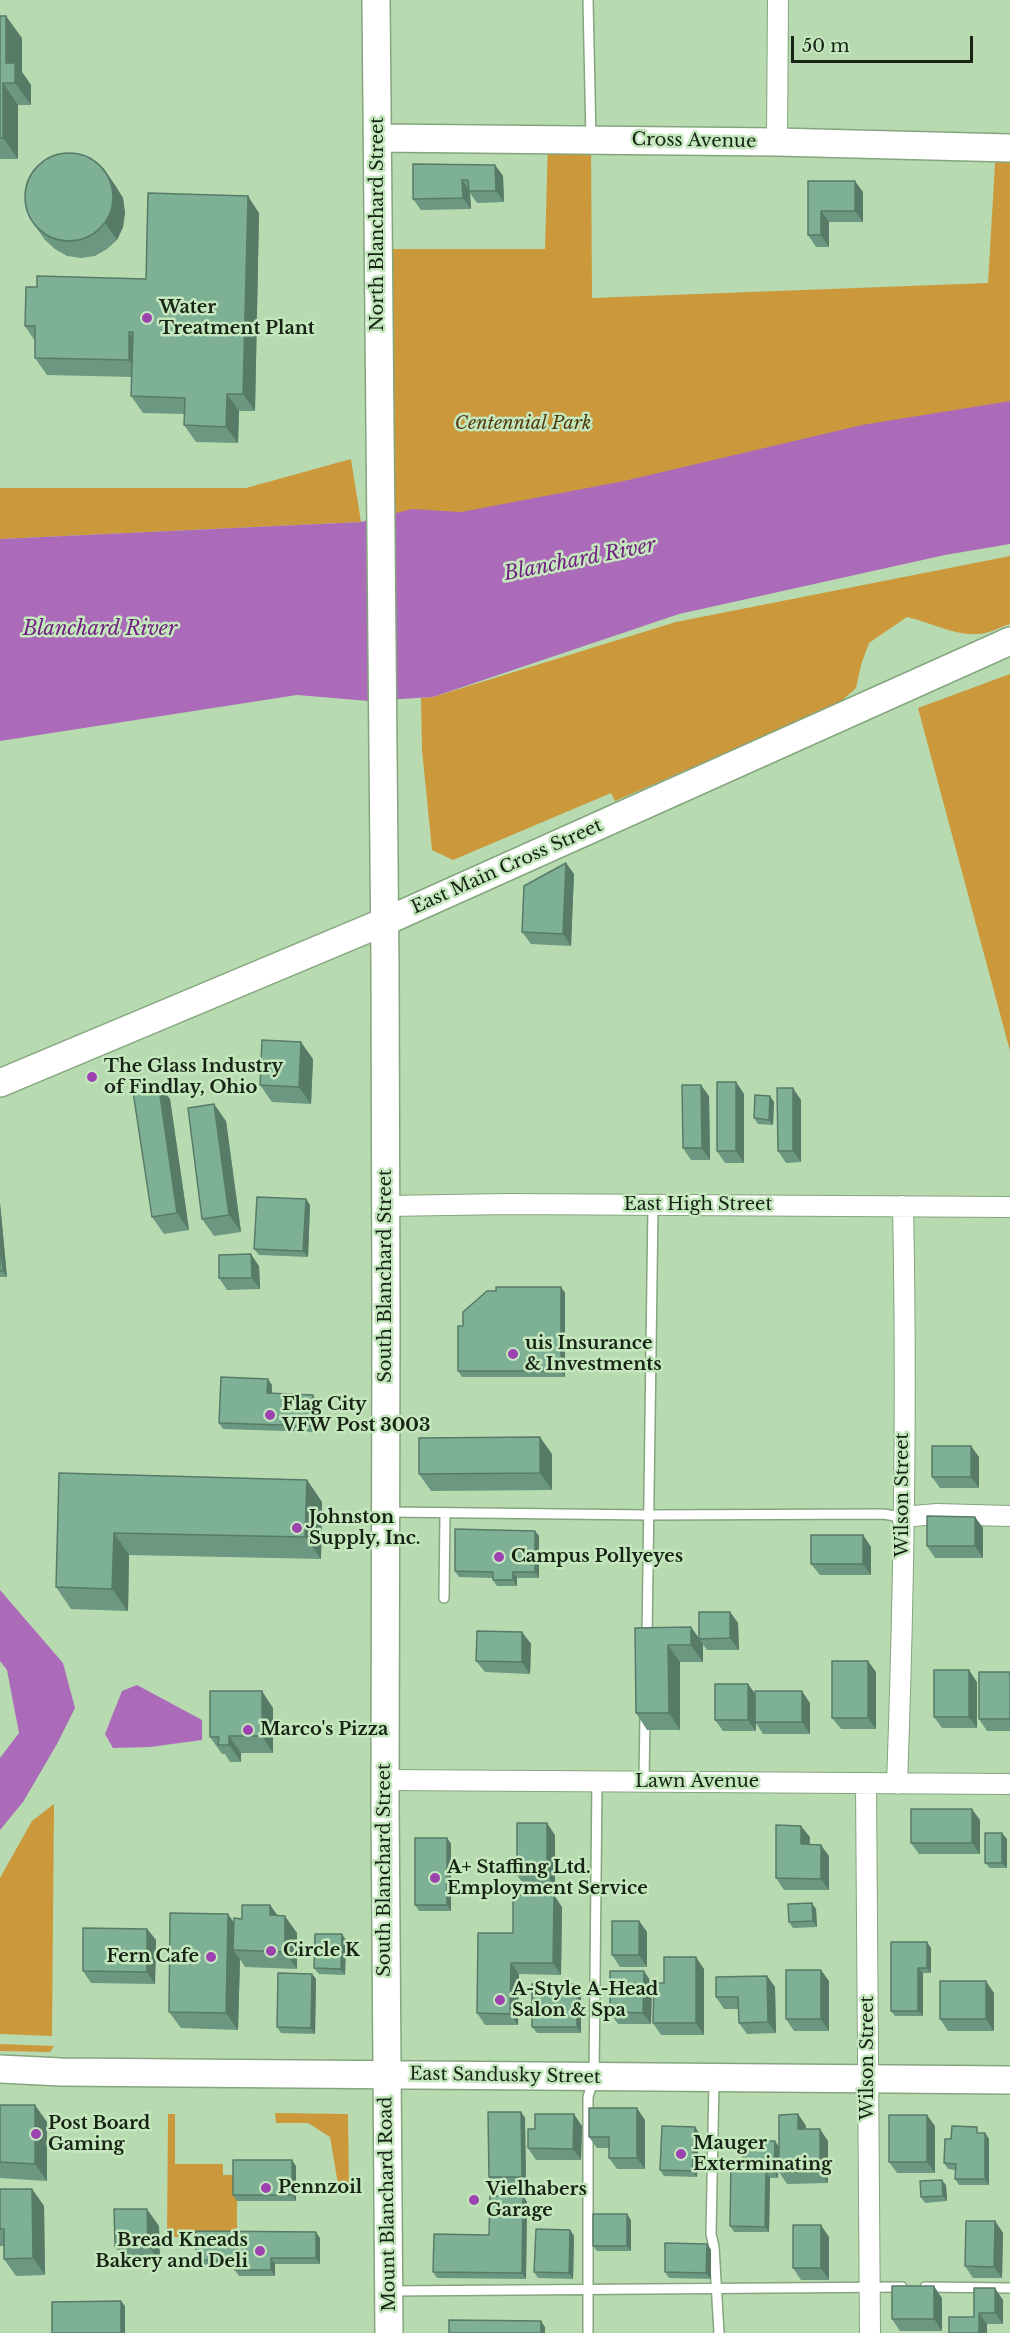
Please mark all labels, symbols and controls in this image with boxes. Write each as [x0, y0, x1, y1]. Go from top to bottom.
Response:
scale bar [794, 24, 976, 62]
text: 50 m [802, 35, 850, 57]
street label: North Blanchard Street [367, 117, 389, 331]
street label: Cross Avenue [631, 129, 757, 153]
place label: Water Treatment Plant [159, 297, 315, 340]
marker: Water Treatment Plant [140, 311, 154, 325]
park label: Centennial Park [455, 413, 591, 435]
water label: Blanchard River [502, 534, 658, 586]
water label: Blanchard River [23, 617, 177, 641]
street label: East Main Cross Street [408, 815, 606, 919]
place label: The Glass Industry of Findlay, Ohio [104, 1056, 283, 1098]
marker: The Glass Industry of Findlay, Ohio [85, 1070, 99, 1084]
street label: South Blanchard Street [375, 1169, 397, 1383]
street label: East High Street [624, 1194, 772, 1216]
place label: uis Insurance & Investments [525, 1333, 662, 1376]
marker: uis Insurance & Investments [506, 1347, 520, 1361]
place label: Flag City VFW Post 3003 [282, 1394, 430, 1436]
marker: Flag City VFW Post 3003 [263, 1408, 277, 1422]
street label: Wilson Street [892, 1433, 914, 1557]
place label: Johnston Supply, Inc. [309, 1507, 421, 1550]
marker: Johnston Supply, Inc. [290, 1521, 304, 1535]
place label: Campus Pollyeyes [511, 1546, 683, 1568]
marker: Campus Pollyeyes [492, 1550, 506, 1564]
place label: Marco's Pizza [260, 1719, 388, 1741]
marker: Marco's Pizza [241, 1723, 255, 1737]
street label: South Blanchard Street [374, 1763, 396, 1977]
street label: Lawn Avenue [635, 1771, 759, 1793]
place label: A+ Staffing Ltd. Employment Service [447, 1857, 648, 1900]
marker: A+ Staffing Ltd. Employment Service [428, 1871, 442, 1885]
place label: Circle K [283, 1940, 360, 1962]
marker: Circle K [264, 1944, 278, 1958]
place label: Fern Cafe [107, 1946, 199, 1968]
marker: Fern Cafe [204, 1950, 218, 1964]
place label: A-Style A-Head Salon & Spa [512, 1979, 658, 2022]
marker: A-Style A-Head Salon & Spa [493, 1993, 507, 2007]
street label: Wilson Street [857, 1996, 879, 2120]
street label: East Sandusky Street [409, 2064, 601, 2088]
street label: Mount Blanchard Road [375, 2096, 401, 2312]
place label: Post Board Gaming [48, 2113, 150, 2156]
marker: Post Board Gaming [29, 2127, 43, 2141]
place label: Mauger Exterminating [693, 2133, 832, 2176]
marker: Mauger Exterminating [674, 2147, 688, 2161]
place label: Pennzoil [278, 2177, 362, 2199]
place label: Vielhabers Garage [486, 2179, 587, 2222]
marker: Pennzoil [259, 2181, 273, 2195]
marker: Vielhabers Garage [467, 2193, 481, 2207]
place label: Bread Kneads Bakery and Deli [95, 2230, 248, 2272]
marker: Bread Kneads Bakery and Deli [253, 2244, 267, 2258]

